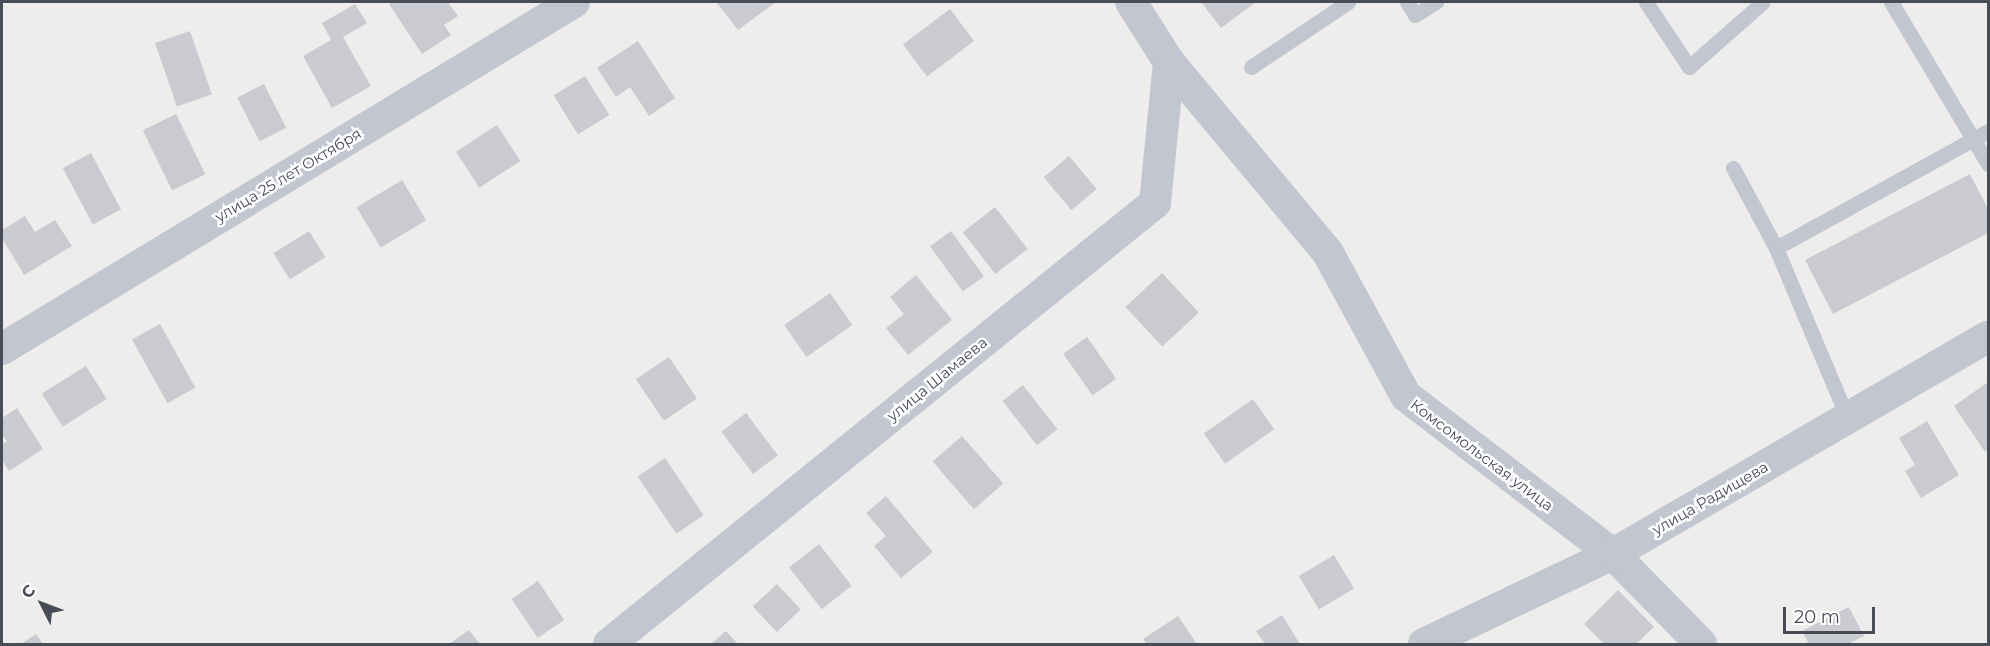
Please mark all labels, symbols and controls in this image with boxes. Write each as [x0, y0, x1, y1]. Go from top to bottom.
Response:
street label: улица 25 лет Октября [212, 124, 364, 226]
street label: улица Шамаева [883, 333, 991, 425]
street label: Комсомольская улица [1407, 395, 1557, 515]
street label: улица Радищева [1649, 457, 1771, 539]
north arrow [12, 574, 72, 634]
text: С [17, 581, 39, 602]
scale bar [1786, 595, 1878, 633]
text: 20 m [1794, 606, 1840, 628]

